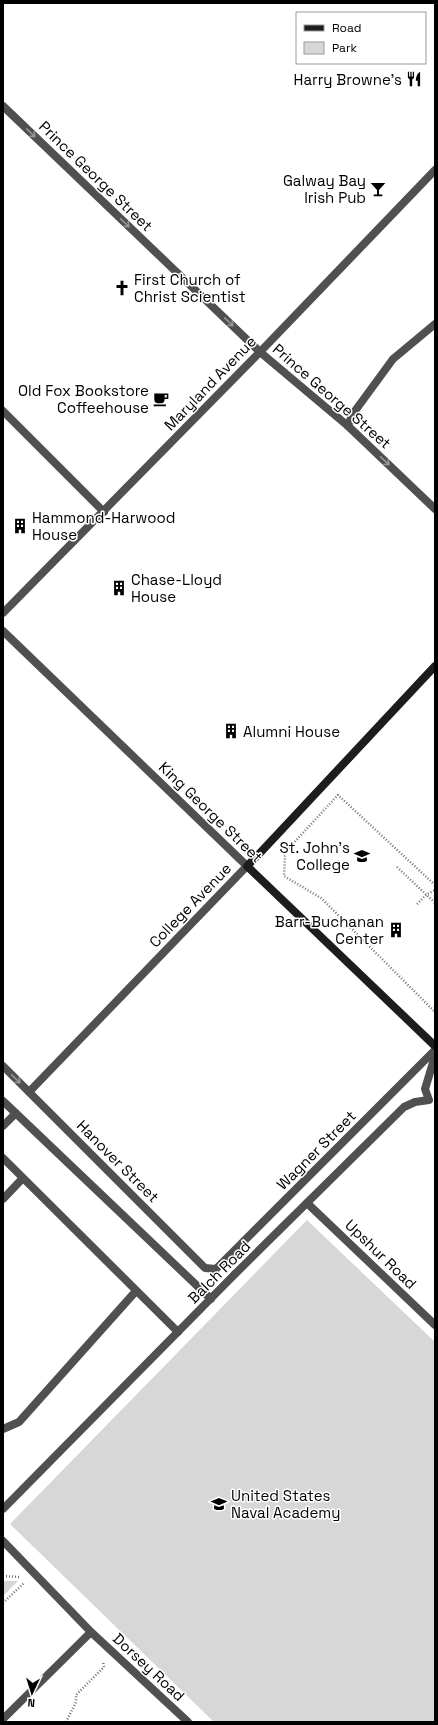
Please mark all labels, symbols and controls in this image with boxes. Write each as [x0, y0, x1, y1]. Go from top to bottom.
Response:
legend [296, 12, 426, 64]
text: Road [332, 20, 361, 36]
text: Park [332, 40, 357, 56]
place label: Harry Browne's [294, 70, 402, 89]
restaurant icon: Harry Browne's [405, 70, 423, 88]
street label: Prince George Street [35, 117, 157, 235]
one-way arrow [26, 128, 36, 138]
place label: Galway Bay Irish Pub [283, 171, 366, 207]
bar icon: Galway Bay Irish Pub [369, 180, 387, 198]
one-way arrow [120, 218, 130, 228]
place label: First Church of Christ Scientist [134, 270, 246, 306]
church icon: First Church of Christ Scientist [113, 279, 131, 297]
one-way arrow [224, 318, 234, 327]
street label: Maryland Avenue [160, 332, 260, 434]
street label: Prince George Street [269, 339, 395, 453]
place label: Old Fox Bookstore Coffeehouse [18, 381, 149, 417]
cafe icon: Old Fox Bookstore Coffeehouse [152, 390, 170, 408]
one-way arrow [379, 456, 389, 465]
place label: Hammond-Harwood House [32, 508, 175, 544]
building icon: Hammond-Harwood House [11, 517, 29, 535]
place label: Chase-Lloyd House [131, 570, 222, 606]
building icon: Chase-Lloyd House [110, 579, 128, 597]
building icon: Alumni House [222, 722, 240, 740]
place label: Alumni House [243, 722, 340, 741]
street label: King George Street [155, 758, 267, 867]
place label: St. John's College [279, 838, 350, 874]
school or university icon: St. John's College [353, 847, 371, 865]
street label: College Avenue [145, 859, 235, 951]
place label: Barr-Buchanan Center [275, 912, 384, 948]
building icon: Barr-Buchanan Center [387, 921, 405, 939]
one-way arrow [11, 1074, 21, 1084]
street label: Wagner Street [272, 1106, 360, 1194]
street label: Hanover Street [73, 1116, 163, 1206]
street label: Upshur Road [341, 1215, 421, 1293]
street label: Balch Road [184, 1237, 254, 1307]
place label: United States Naval Academy [231, 1486, 340, 1522]
school or university icon: United States Naval Academy [210, 1495, 228, 1513]
street label: Dorsey Road [109, 1629, 189, 1705]
north arrow [12, 1673, 52, 1713]
text: N [27, 1696, 35, 1710]

